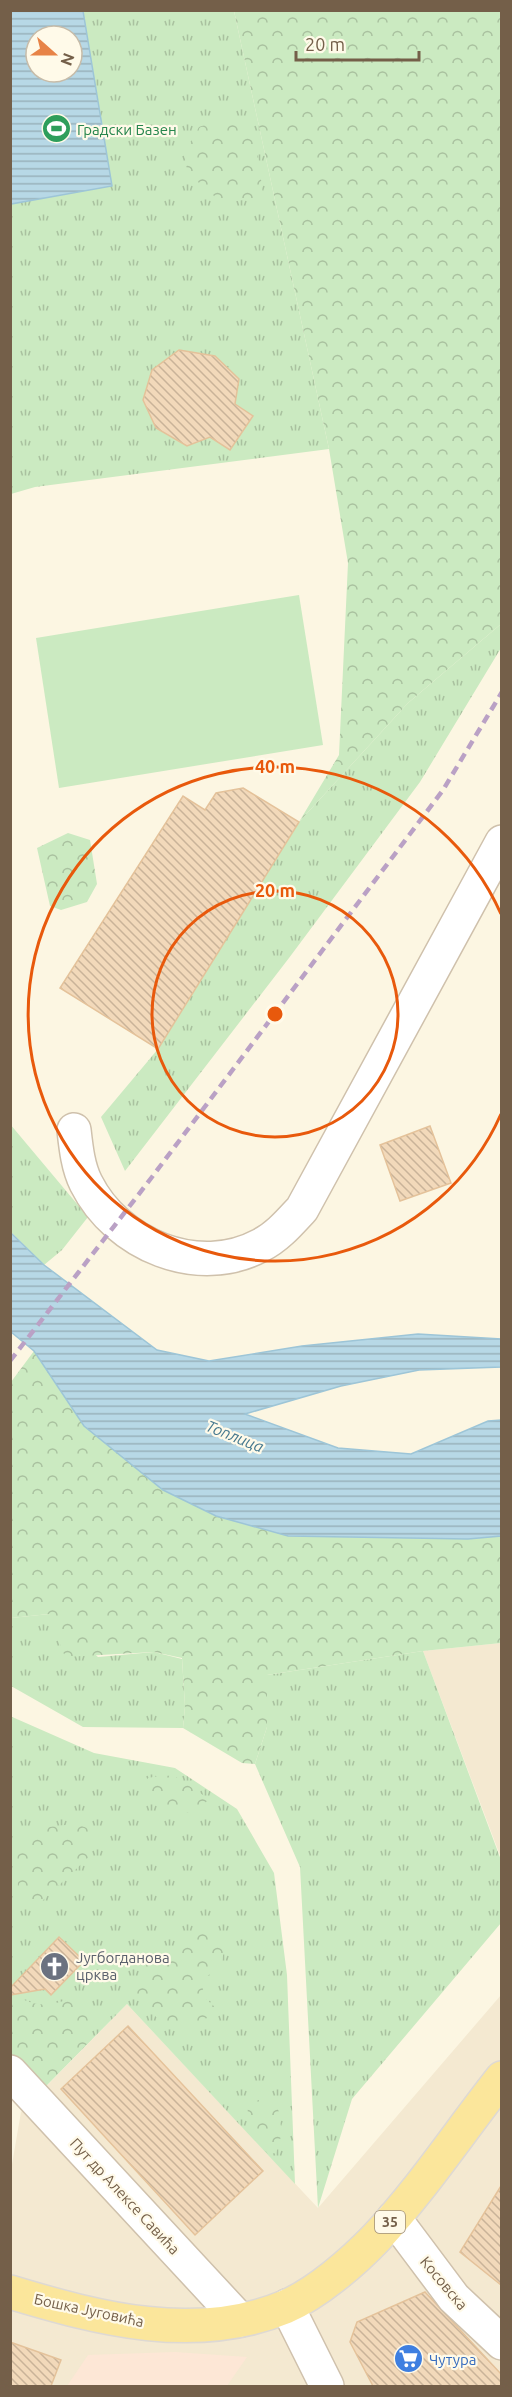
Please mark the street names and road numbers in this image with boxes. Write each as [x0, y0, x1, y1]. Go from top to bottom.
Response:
street label: Пут др Алексе Савића [67, 2134, 183, 2258]
road number: 35 [375, 2211, 405, 2233]
street label: Косовска [417, 2253, 471, 2313]
street label: Бошка Југовића [32, 2290, 146, 2330]

